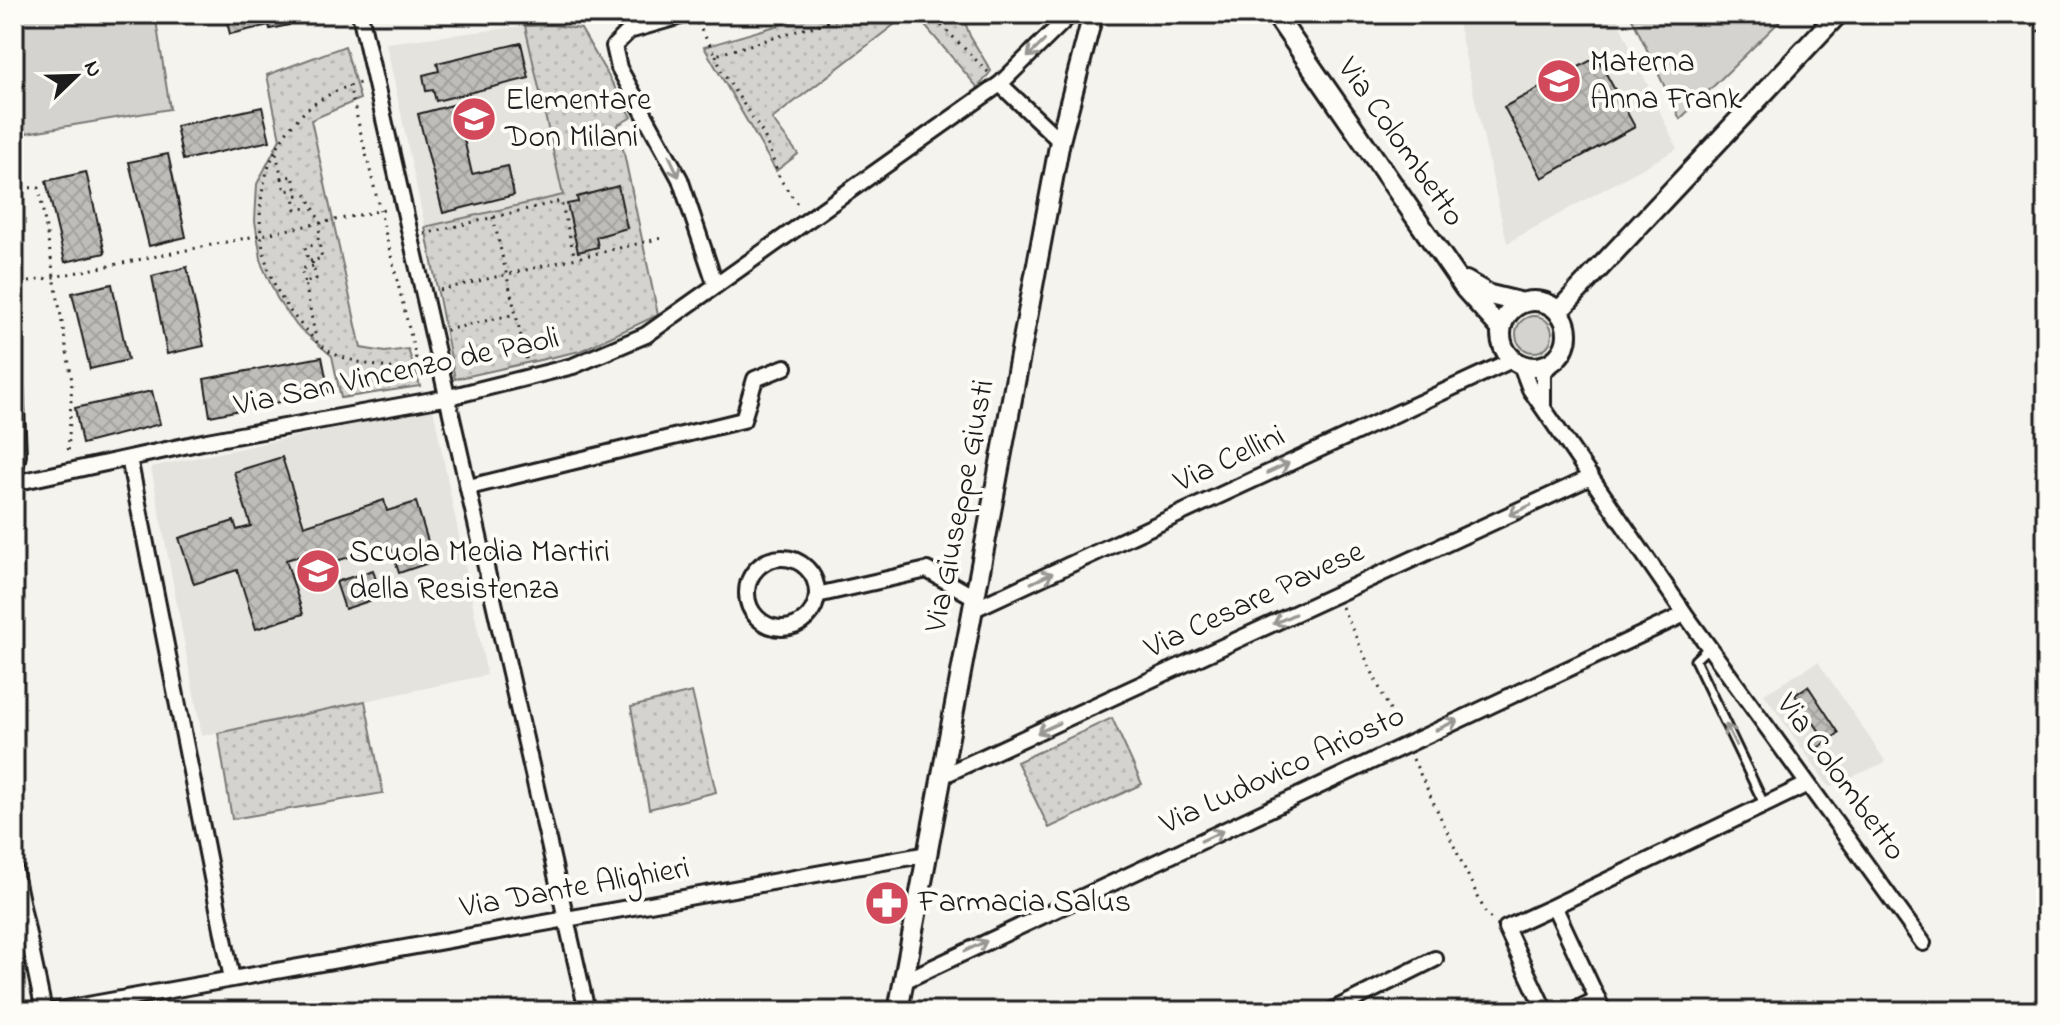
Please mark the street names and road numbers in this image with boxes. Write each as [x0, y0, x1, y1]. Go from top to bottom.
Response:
street label: Via Colombetto [1324, 48, 1476, 237]
street label: Via San Vincenzo de Paoli [229, 316, 564, 431]
street label: Via Giuseppe Giusti [913, 376, 1009, 637]
street label: Via Cellini [1166, 414, 1293, 507]
street label: Via Cesare Pavese [1137, 529, 1373, 673]
street label: Via Colombetto [1762, 684, 1917, 872]
street label: Via Ludovico Ariosto [1152, 694, 1413, 849]
street label: Via Dante Alighieri [456, 846, 693, 932]

